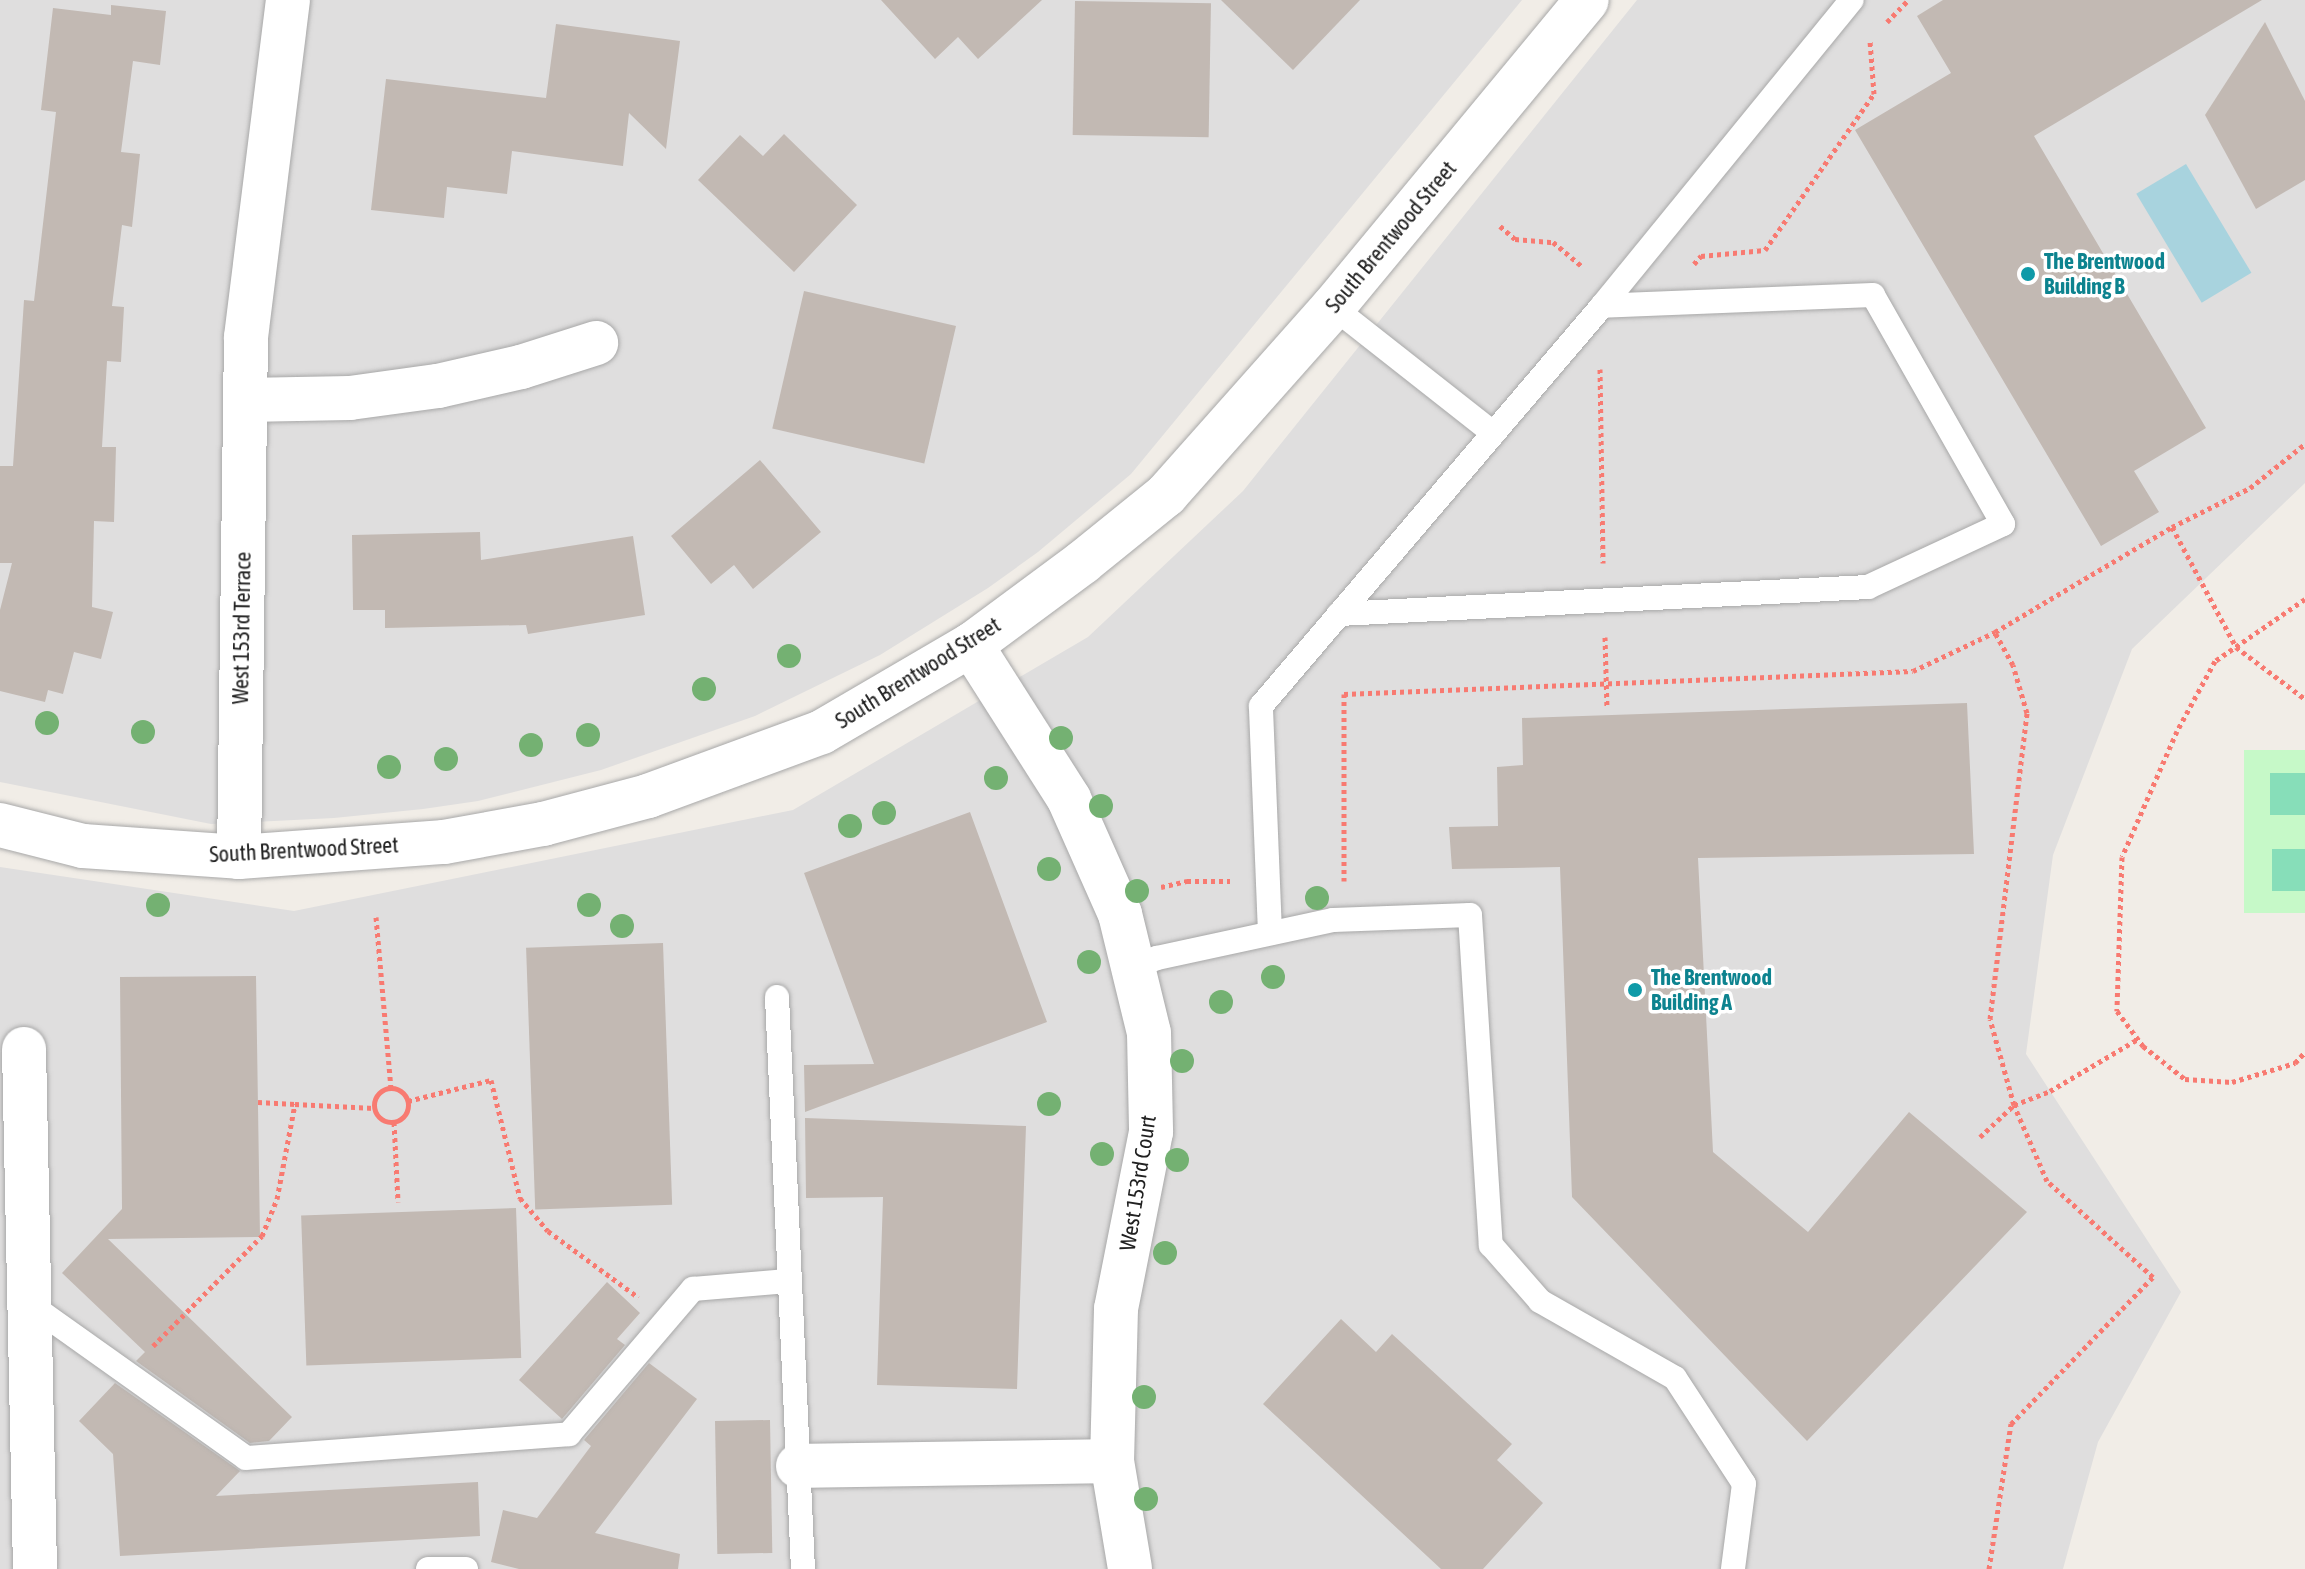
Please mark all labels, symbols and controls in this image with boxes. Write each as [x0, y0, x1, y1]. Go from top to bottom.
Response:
street label: South Brentwood Street [1320, 156, 1462, 318]
place label: The Brentwood Building B [2044, 248, 2165, 300]
marker: The Brentwood Building B [2019, 265, 2037, 283]
street label: West 153rd Terrace [227, 551, 257, 705]
street label: South Brentwood Street [831, 612, 1005, 734]
street label: South Brentwood Street [209, 832, 399, 868]
place label: The Brentwood Building A [1651, 964, 1772, 1016]
marker: The Brentwood Building A [1626, 981, 1644, 999]
street label: West 153rd Court [1114, 1113, 1162, 1253]

